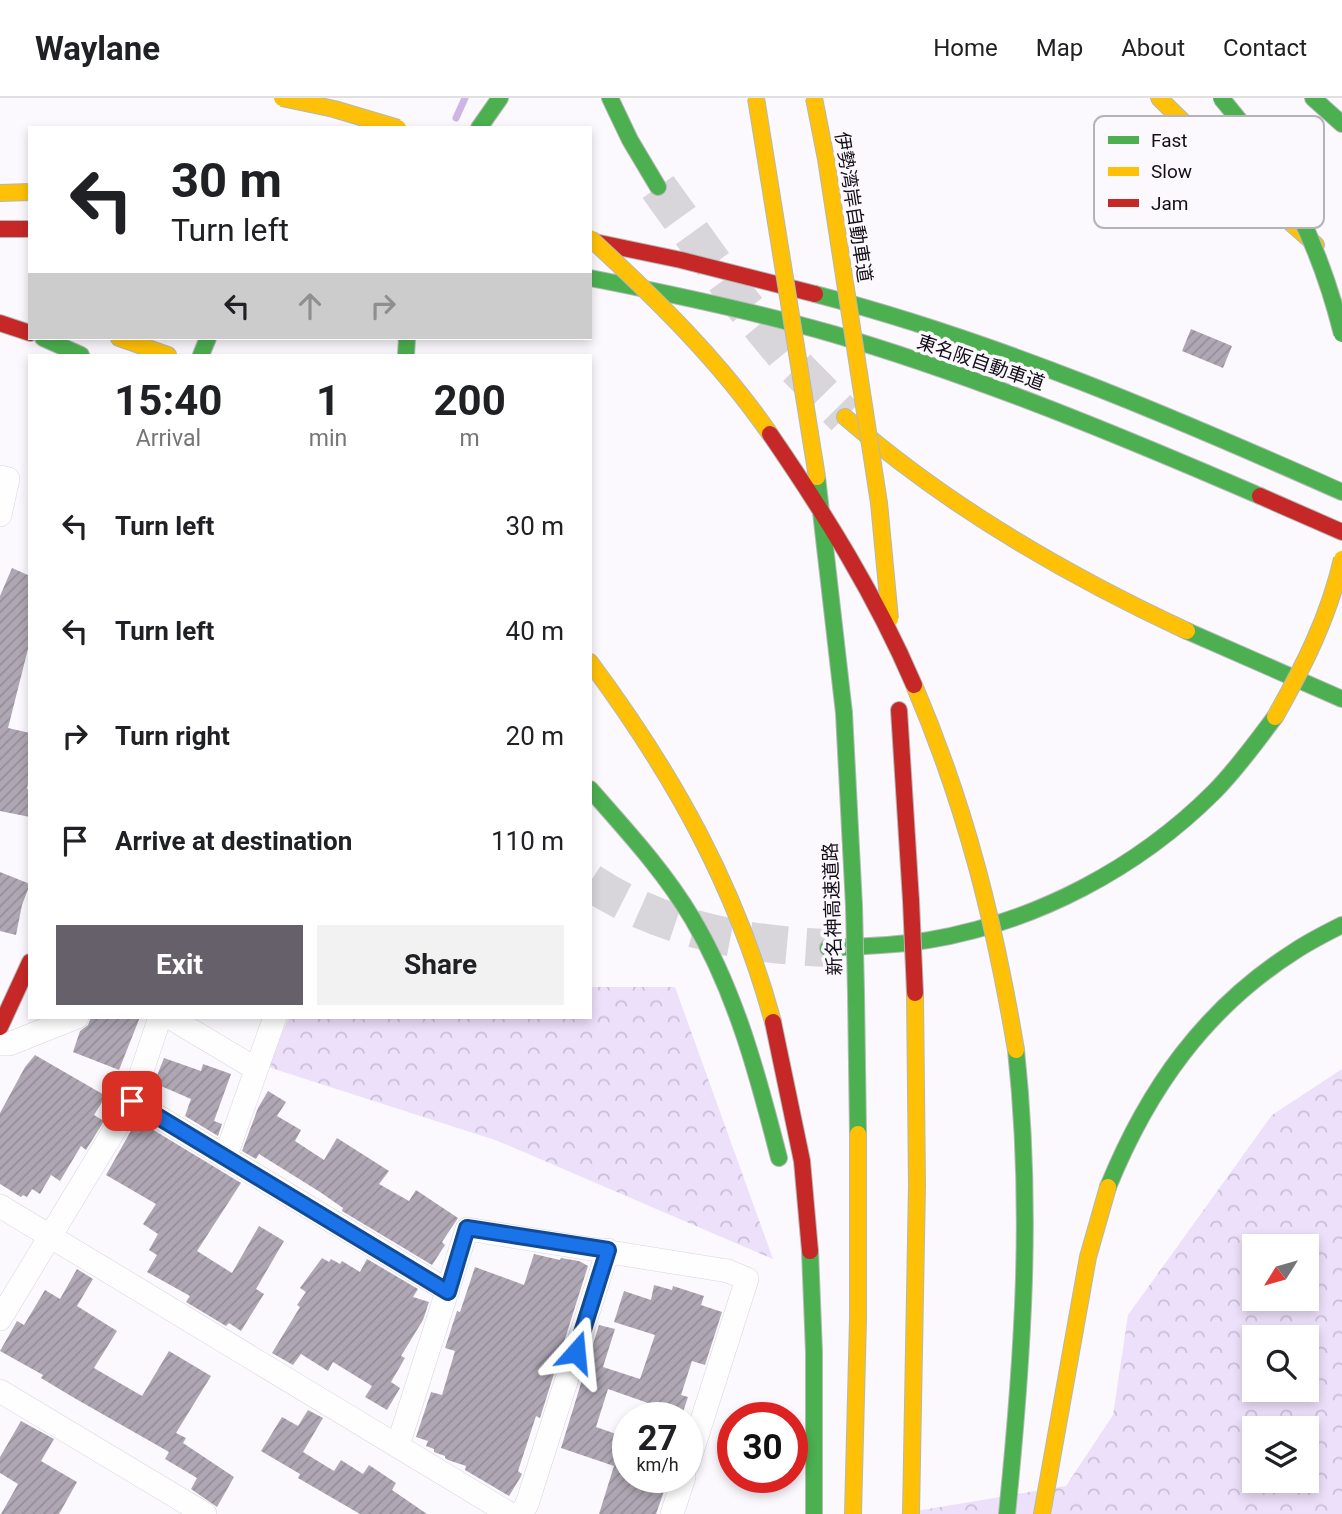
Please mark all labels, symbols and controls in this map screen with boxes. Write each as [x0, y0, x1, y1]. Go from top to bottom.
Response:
text: Waylane [35, 29, 160, 68]
text: Home [933, 34, 998, 62]
text: Map [1036, 34, 1083, 62]
text: About [1121, 34, 1185, 62]
text: Contact [1223, 34, 1307, 62]
legend [1094, 116, 1324, 228]
text: Fast [1151, 129, 1188, 152]
street label: 伊勢湾岸自動車道 [830, 130, 877, 284]
text: 30 m [171, 152, 282, 209]
icon: left [56, 154, 147, 245]
text: Slow [1151, 160, 1192, 183]
text: Jam [1151, 192, 1188, 215]
text: Turn left [171, 211, 289, 249]
icon: left [218, 287, 256, 325]
icon: ahead [291, 287, 329, 325]
icon: right [364, 287, 402, 325]
street label: 東名阪自動車道 [914, 330, 1047, 395]
text: 15:40 [114, 376, 222, 425]
text: 1 [316, 376, 340, 425]
text: 200 [433, 376, 506, 425]
text: Arrival [136, 425, 201, 452]
text: min [309, 425, 347, 452]
text: m [460, 425, 480, 452]
icon: left [56, 507, 94, 545]
text: Turn left [115, 511, 214, 541]
text: 30 m [506, 511, 564, 541]
icon: left [56, 612, 94, 650]
text: Turn left [115, 616, 214, 646]
text: 40 m [506, 616, 564, 646]
icon: right [56, 717, 94, 755]
text: Turn right [115, 721, 230, 751]
text: 20 m [506, 721, 564, 751]
icon: arrive [56, 822, 94, 860]
text: Arrive at destination [115, 826, 352, 856]
text: 110 m [491, 826, 564, 856]
street label: 新名神高速道路 [819, 842, 846, 976]
button: Exit [56, 925, 303, 1005]
button: Share [317, 925, 564, 1005]
pin [102, 1071, 162, 1131]
icon: arrive [113, 1082, 151, 1120]
north arrow [1242, 1234, 1320, 1311]
map controls [1242, 1234, 1319, 1493]
position arrow [539, 1315, 613, 1389]
button: search [1242, 1325, 1319, 1402]
speed limit sign: 30 [717, 1402, 808, 1493]
button: layers [1242, 1416, 1319, 1493]
text: 27 [637, 1418, 678, 1459]
text: km/h [636, 1454, 679, 1475]

